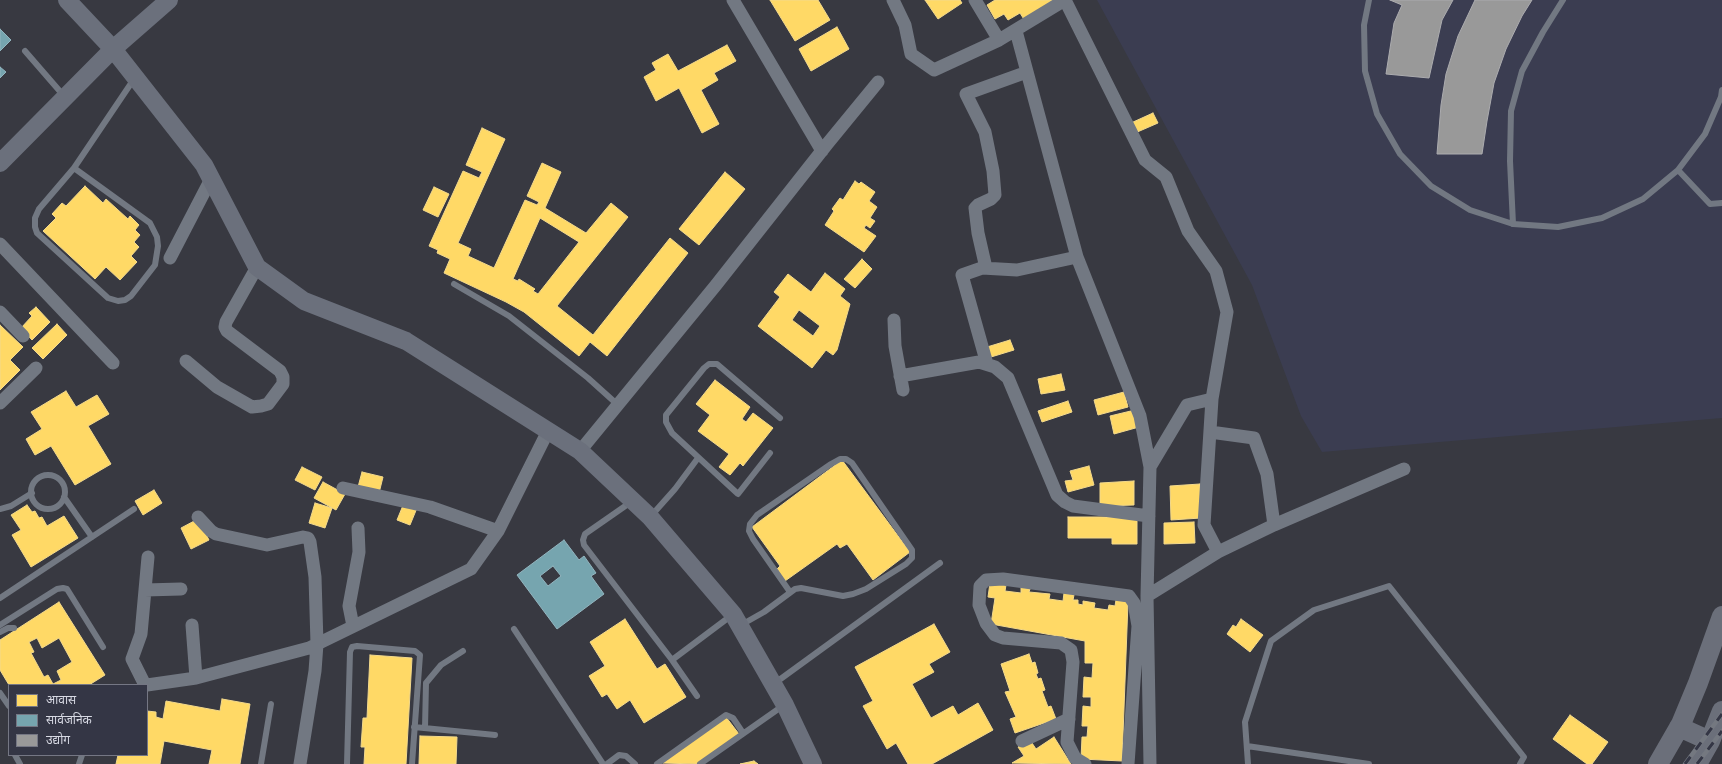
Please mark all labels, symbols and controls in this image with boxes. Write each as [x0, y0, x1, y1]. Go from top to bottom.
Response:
legend [8, 684, 148, 756]
text: आवास [46, 692, 76, 707]
text: सार्वजनिक [46, 712, 92, 727]
text: उद्योग [46, 732, 70, 747]

